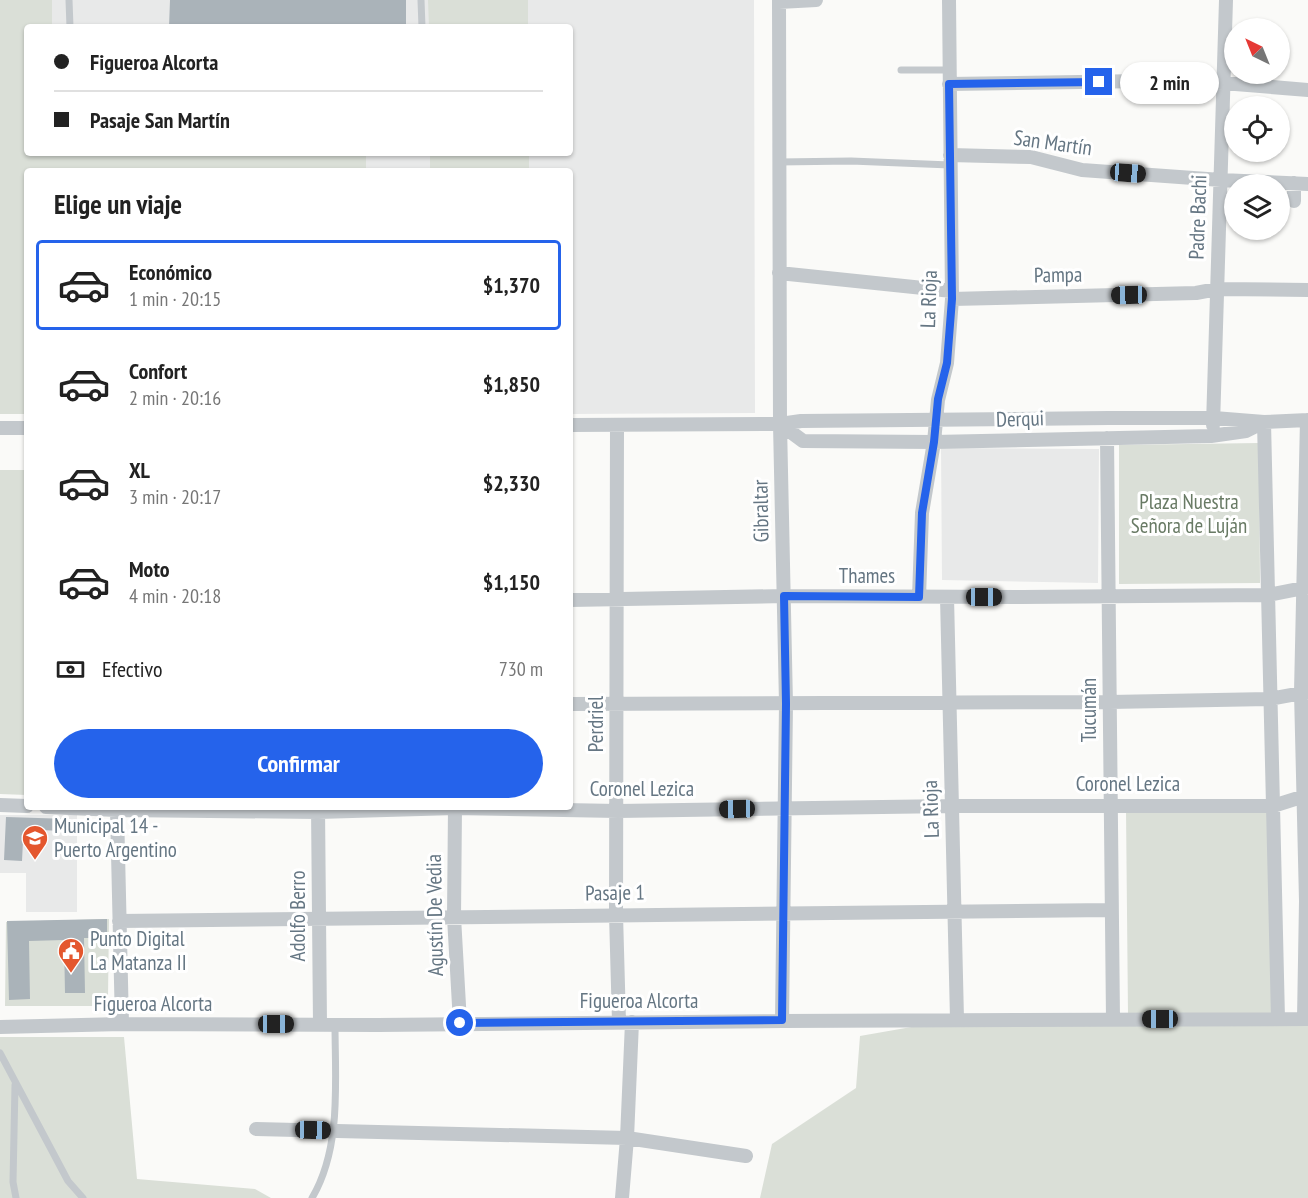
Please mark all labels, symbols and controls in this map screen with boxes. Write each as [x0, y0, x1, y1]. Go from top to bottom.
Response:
north arrow [1224, 18, 1290, 84]
map controls [1224, 18, 1290, 240]
text: Figueroa Alcorta [90, 48, 218, 76]
callout: 2 min [1120, 61, 1219, 103]
route end [1085, 68, 1112, 95]
text: 2 min [1149, 70, 1190, 96]
button: locate [1224, 96, 1290, 162]
text: Pasaje San Martín [90, 106, 230, 134]
street label: San Martín [1012, 124, 1094, 161]
car [1109, 163, 1147, 183]
street label: Padre Bachi [1183, 174, 1212, 260]
button: layers [1224, 174, 1290, 240]
text: Elige un viaje [54, 187, 182, 221]
icon: car [57, 258, 111, 312]
text: Económico [129, 258, 212, 286]
street label: Pampa [1034, 261, 1082, 288]
street label: La Rioja [914, 270, 943, 328]
text: $1,370 [483, 271, 540, 299]
text: 1 min · 20:15 [129, 286, 221, 312]
car [1111, 286, 1147, 304]
icon: car [57, 357, 111, 411]
text: Confort [129, 357, 187, 385]
text: $1,850 [483, 370, 540, 398]
text: 2 min · 20:16 [129, 385, 221, 411]
street label: Derqui [995, 404, 1045, 433]
icon: car [57, 456, 111, 510]
text: XL [129, 456, 150, 484]
text: $2,330 [483, 469, 540, 497]
street label: Gibraltar [746, 479, 775, 543]
text: 3 min · 20:17 [129, 484, 221, 510]
park label: Plaza Nuestra Señora de Luján [1131, 488, 1247, 539]
icon: car [57, 555, 111, 609]
text: Moto [129, 555, 170, 583]
street label: Thames [839, 562, 895, 589]
text: $1,150 [483, 568, 540, 596]
text: 4 min · 20:18 [129, 583, 221, 609]
car [966, 588, 1002, 606]
icon: cash [54, 653, 87, 686]
text: Efectivo [102, 655, 163, 683]
text: 730 m [499, 656, 543, 682]
street label: Tucumán [1075, 678, 1102, 742]
street label: Perdriel [582, 696, 609, 752]
button: Confirmar [54, 729, 543, 798]
street label: Coronel Lezica [1076, 770, 1180, 797]
street label: Coronel Lezica [590, 775, 694, 802]
street label: La Rioja [916, 780, 945, 838]
car [719, 800, 755, 818]
place label: Municipal 14 - Puerto Argentino [54, 812, 177, 863]
school or university icon: Municipal 14 - Puerto Argentino [20, 823, 50, 861]
street label: Agustín De Vedia [420, 854, 449, 976]
street label: Adolfo Berro [284, 871, 311, 961]
street label: Pasaje 1 [585, 878, 645, 907]
place label: Punto Digital La Matanza II [90, 925, 187, 976]
public building icon: Punto Digital La Matanza II [56, 936, 86, 974]
street label: Figueroa Alcorta [580, 987, 698, 1014]
street label: Figueroa Alcorta [94, 990, 212, 1017]
route start [446, 1009, 473, 1036]
car [1142, 1010, 1178, 1028]
car [258, 1015, 294, 1033]
car [295, 1121, 331, 1139]

